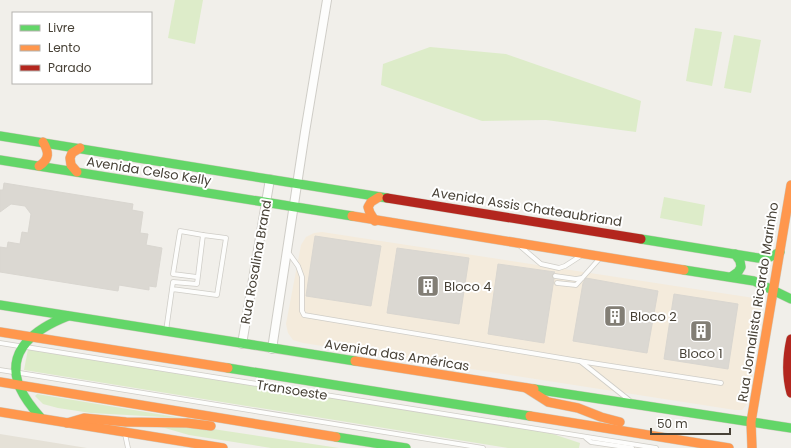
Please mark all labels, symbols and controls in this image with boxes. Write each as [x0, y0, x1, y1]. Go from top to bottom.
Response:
legend [12, 12, 152, 84]
text: Livre [48, 19, 75, 36]
text: Lento [48, 39, 81, 56]
text: Parado [48, 59, 92, 76]
street label: Avenida Celso Kelly [85, 152, 213, 190]
street label: Avenida Assis Chateaubriand [431, 183, 623, 231]
street label: Rua Rosalina Brand [236, 198, 276, 326]
street label: Rua Jornalista Ricardo Marinho [733, 201, 783, 403]
building icon: Bloco 4 [415, 273, 441, 299]
place label: Bloco 4 [444, 277, 491, 296]
building icon: Bloco 2 [602, 303, 628, 329]
place label: Bloco 2 [630, 307, 677, 326]
building icon: Bloco 1 [688, 318, 714, 344]
street label: Avenida das Américas [323, 334, 471, 376]
place label: Bloco 1 [679, 344, 723, 363]
street label: Transoeste [255, 375, 329, 405]
scale bar [651, 410, 730, 436]
text: 50 m [657, 415, 688, 432]

